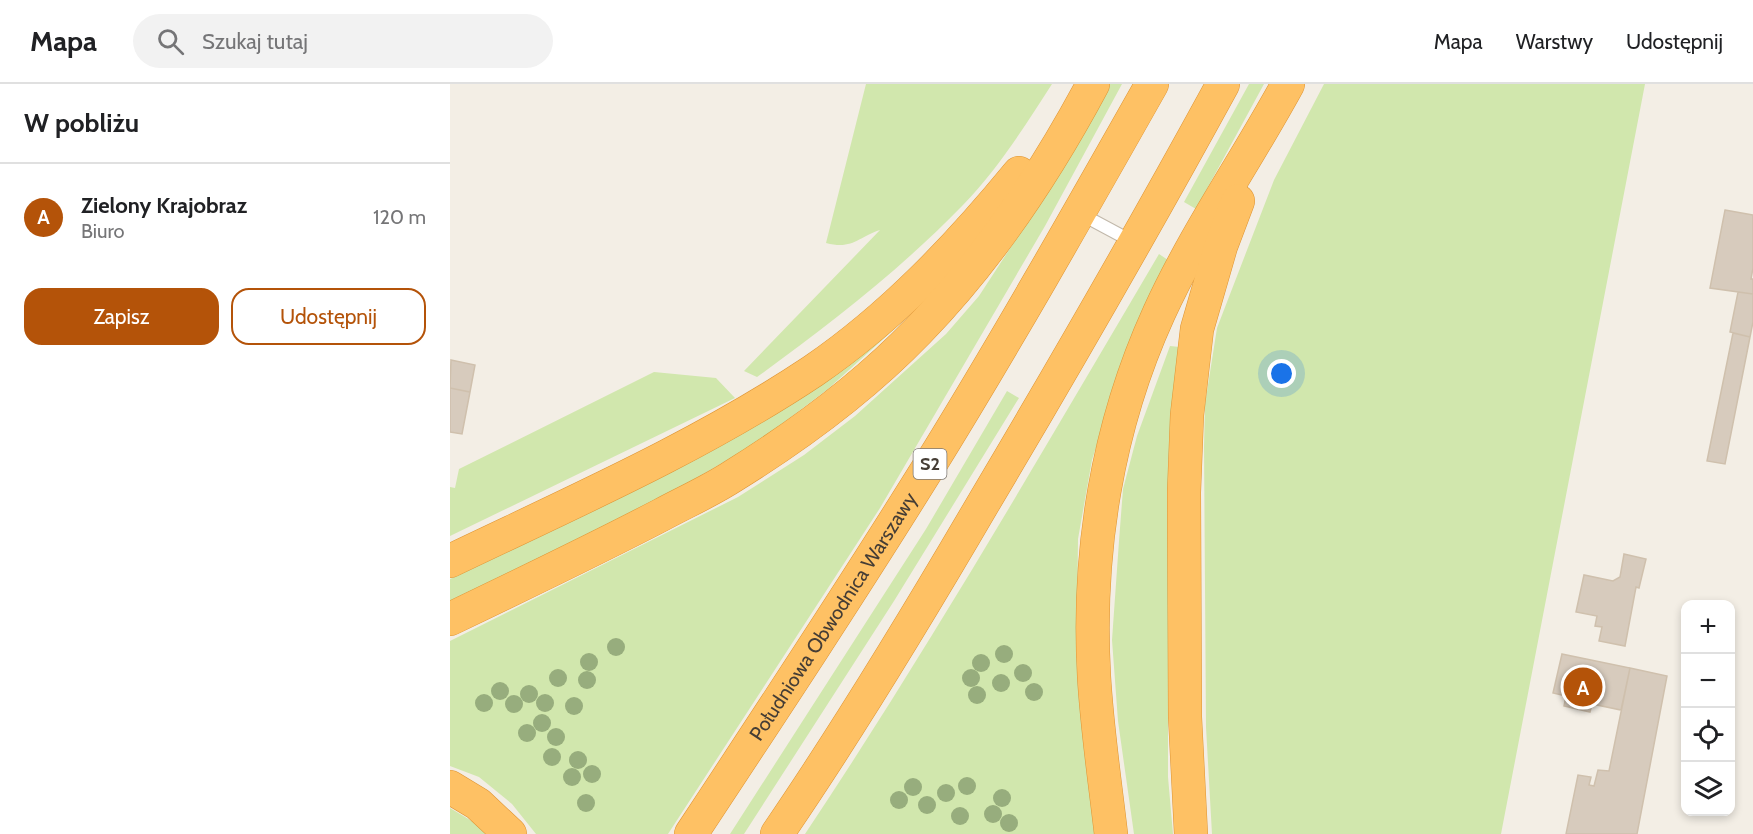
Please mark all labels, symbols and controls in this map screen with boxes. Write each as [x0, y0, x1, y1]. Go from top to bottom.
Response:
search box [133, 14, 553, 68]
text: Mapa [30, 24, 97, 58]
icon: search [154, 25, 187, 58]
text: Szukaj tutaj [202, 28, 308, 55]
text: Mapa [1434, 29, 1483, 54]
text: Warstwy [1516, 29, 1593, 54]
text: Udostępnij [1626, 29, 1723, 54]
text: W pobliżu [24, 107, 139, 139]
text: Zielony Krajobraz [81, 192, 247, 219]
text: A [37, 205, 50, 229]
text: 120 m [373, 205, 426, 229]
text: Biuro [81, 219, 125, 243]
button: Zapisz [24, 288, 219, 345]
button: Udostępnij [231, 288, 426, 345]
your location [1267, 359, 1296, 388]
road number: S2 [914, 449, 946, 479]
street label: Południowa Obwodnica Warszawy [744, 488, 922, 745]
map controls [1681, 600, 1735, 816]
button: + [1681, 600, 1735, 654]
button: − [1681, 654, 1735, 708]
pin: A [1564, 664, 1602, 710]
button: locate [1681, 708, 1735, 762]
button: layers [1681, 762, 1735, 816]

